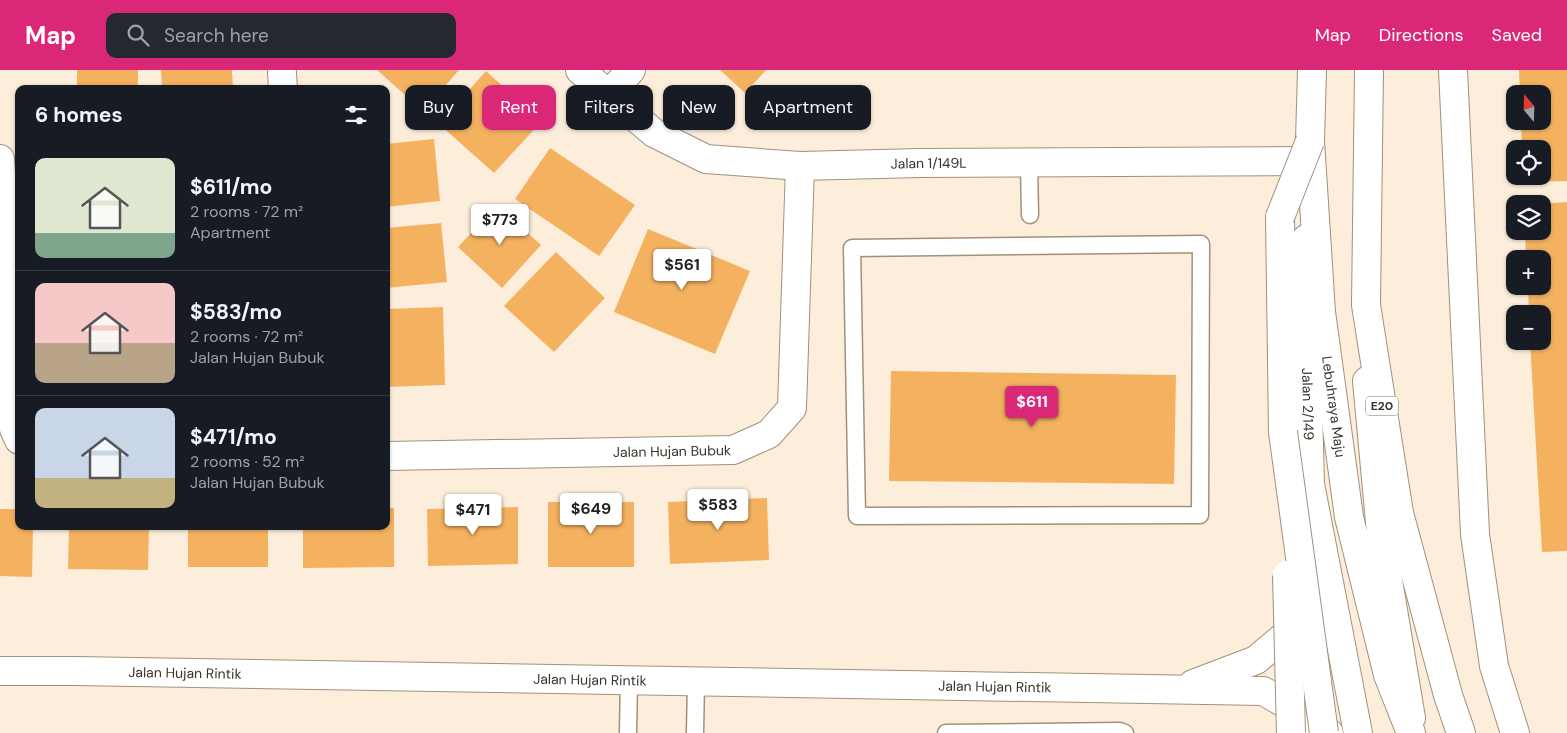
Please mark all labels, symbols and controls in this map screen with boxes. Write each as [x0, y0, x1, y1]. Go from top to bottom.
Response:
search box [106, 13, 456, 58]
text: Map [25, 20, 76, 51]
icon: search [124, 21, 152, 49]
text: Search here [164, 23, 269, 48]
text: Map [1315, 23, 1351, 47]
text: Directions [1379, 23, 1464, 47]
text: Saved [1492, 23, 1542, 47]
chip: Buy [405, 85, 472, 130]
chip: Rent [482, 85, 556, 130]
chip: Filters [566, 85, 653, 130]
chip: New [663, 85, 735, 130]
chip: Apartment [745, 85, 871, 130]
north arrow [1506, 85, 1551, 130]
map controls [1506, 85, 1551, 350]
text: 6 homes [35, 101, 123, 129]
icon: filters [342, 101, 370, 129]
button: locate [1506, 140, 1551, 185]
street label: Jalan 1/149L [890, 154, 967, 173]
text: $611/mo [190, 173, 272, 201]
icon: home [75, 178, 135, 238]
button: layers [1506, 195, 1551, 240]
text: 2 rooms · 72 m² [190, 201, 303, 222]
pin: $773 [470, 204, 530, 246]
text: $773 [482, 209, 518, 230]
text: Apartment [190, 222, 270, 243]
pin: $561 [652, 248, 712, 291]
button: + [1506, 250, 1551, 295]
text: $561 [664, 254, 700, 275]
text: $583/mo [190, 298, 282, 326]
icon: home [75, 303, 135, 363]
button: − [1506, 305, 1551, 350]
text: 2 rooms · 72 m² [190, 326, 303, 347]
text: Jalan Hujan Bubuk [190, 347, 325, 368]
street label: Lebuhraya Maju [1318, 355, 1350, 459]
street label: Jalan 2/149 [1298, 368, 1318, 441]
pin: $611 [1002, 386, 1062, 428]
text: $611 [1016, 391, 1048, 412]
road number: E20 [1366, 396, 1398, 416]
text: $471/mo [190, 423, 277, 451]
icon: home [75, 428, 135, 488]
street label: Jalan Hujan Bubuk [613, 441, 731, 461]
text: 2 rooms · 52 m² [190, 451, 305, 472]
text: Jalan Hujan Bubuk [190, 472, 325, 493]
pin: $583 [688, 488, 748, 531]
pin: $649 [561, 492, 621, 535]
pin: $471 [443, 494, 503, 536]
text: $583 [698, 494, 738, 515]
text: $649 [571, 498, 611, 519]
text: $471 [456, 499, 490, 520]
street label: Jalan Hujan Rintik [128, 663, 242, 683]
street label: Jalan Hujan Rintik [533, 670, 647, 690]
street label: Jalan Hujan Rintik [938, 677, 1052, 696]

